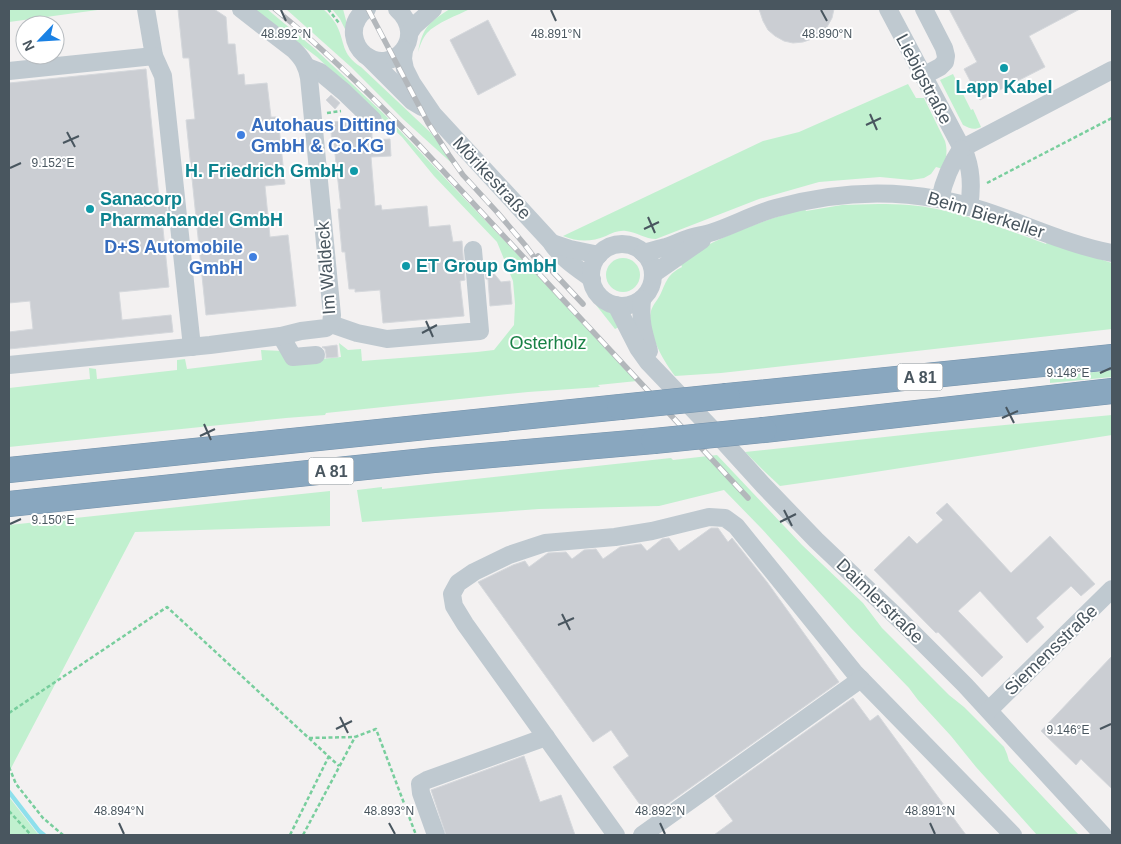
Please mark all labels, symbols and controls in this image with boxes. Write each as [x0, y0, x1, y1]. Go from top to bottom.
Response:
north arrow [15, 15, 65, 65]
text: 48.892°N [261, 27, 311, 41]
text: 48.891°N [531, 27, 581, 41]
text: 48.890°N [802, 27, 852, 41]
street label: Liebigstraße [892, 31, 956, 127]
text: N [19, 38, 38, 53]
marker: Lapp Kabel [998, 62, 1010, 74]
place label: Lapp Kabel [955, 77, 1053, 97]
place label: Autohaus Ditting GmbH & Co.KG [251, 115, 396, 156]
marker: Autohaus Ditting GmbH & Co.KG [235, 129, 247, 141]
street label: Mörikestraße [449, 133, 535, 223]
text: 9.152°E [32, 156, 74, 170]
place label: H. Friedrich GmbH [185, 161, 344, 181]
marker: H. Friedrich GmbH [348, 165, 360, 177]
street label: Beim Bierkeller [925, 188, 1047, 242]
place label: Sanacorp Pharmahandel GmbH [100, 189, 283, 230]
marker: Sanacorp Pharmahandel GmbH [84, 203, 96, 215]
street label: Im Waldeck [313, 220, 339, 315]
place label: D+S Automobile GmbH [104, 237, 243, 278]
marker: D+S Automobile GmbH [247, 251, 259, 263]
place label: ET Group GmbH [416, 256, 557, 276]
marker: ET Group GmbH [400, 260, 412, 272]
park label: Osterholz [509, 333, 587, 353]
road number: A 81 [898, 364, 942, 391]
text: 9.148°E [1047, 366, 1089, 380]
road number: A 81 [308, 458, 354, 484]
text: 9.150°E [32, 513, 74, 527]
street label: Daimlerstraße [832, 555, 928, 647]
street label: Siemensstraße [1001, 601, 1101, 699]
text: 9.146°E [1047, 723, 1089, 737]
text: 48.894°N [94, 804, 144, 818]
text: 48.893°N [364, 804, 414, 818]
text: 48.892°N [635, 804, 685, 818]
text: 48.891°N [905, 804, 955, 818]

